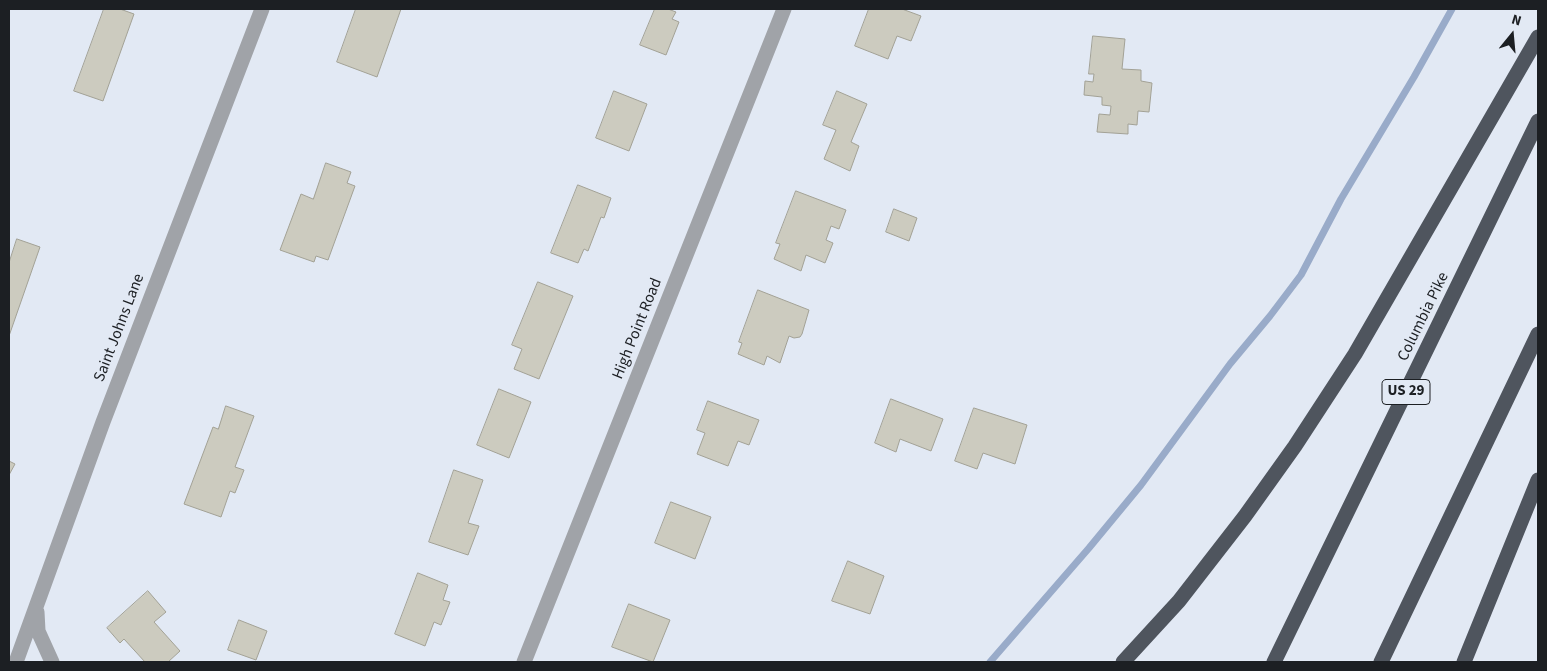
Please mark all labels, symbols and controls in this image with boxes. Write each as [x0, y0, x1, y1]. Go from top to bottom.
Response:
north arrow [1487, 10, 1537, 60]
text: N [1509, 10, 1524, 32]
street label: Columbia Pike [1394, 269, 1454, 365]
street label: Saint Johns Lane [91, 271, 149, 385]
street label: High Point Road [609, 276, 667, 382]
road number: US 29 [1382, 380, 1430, 404]

